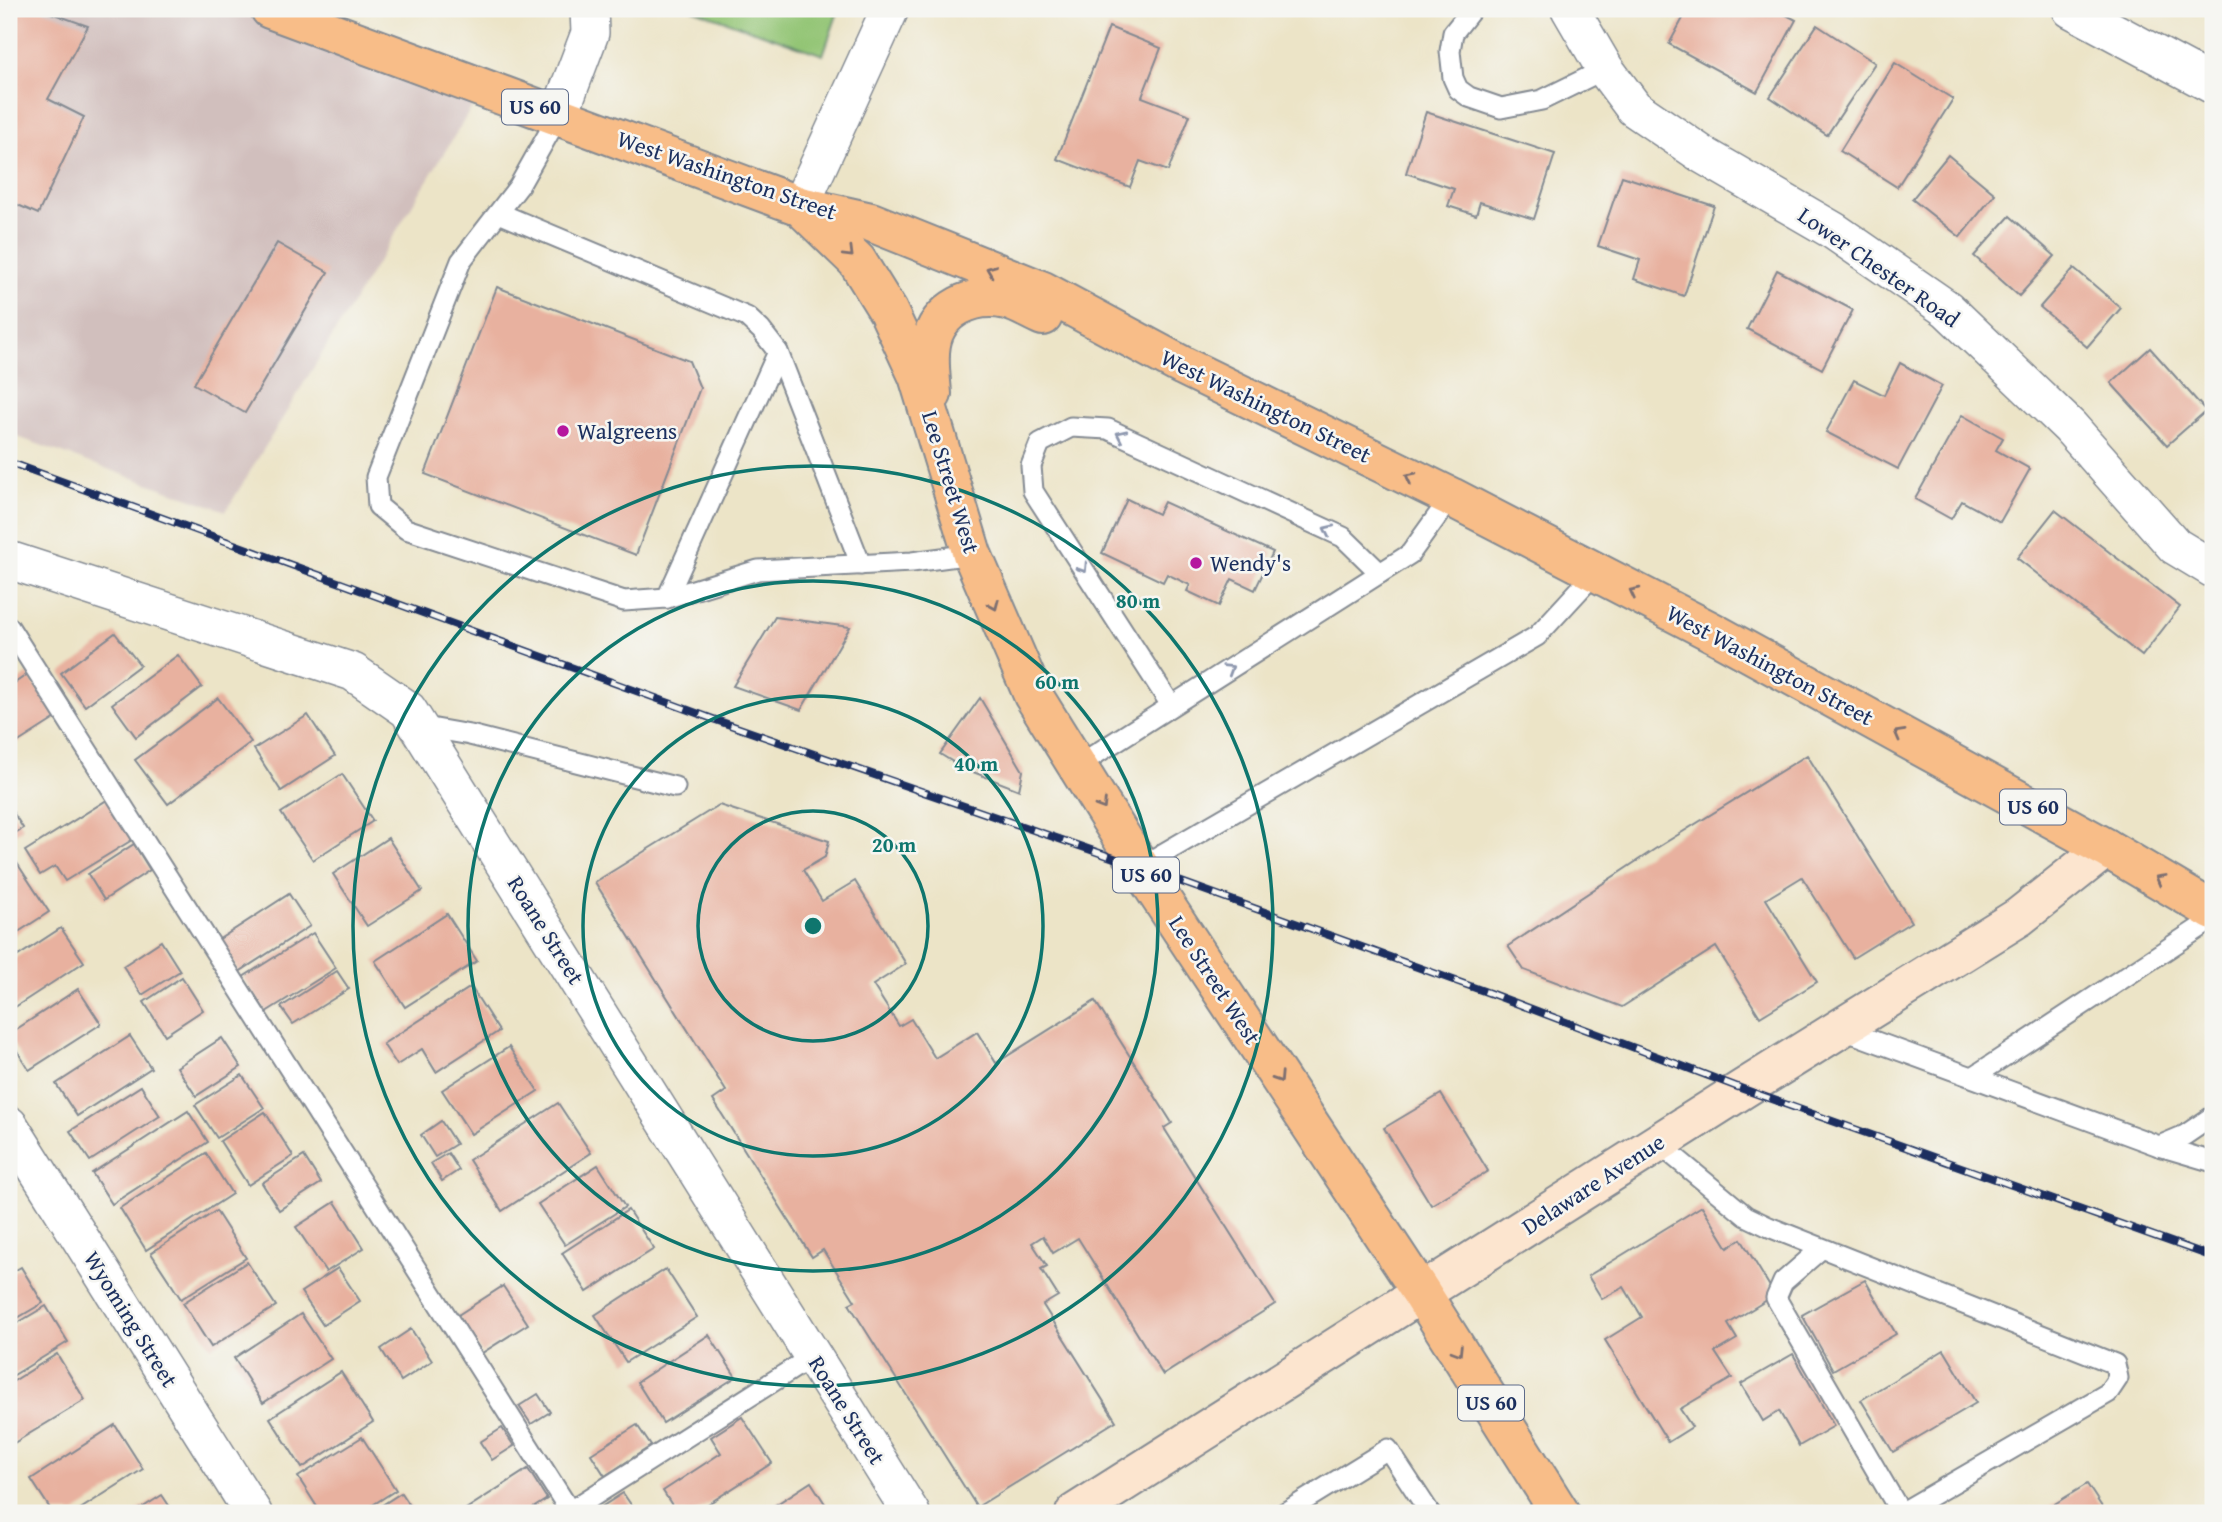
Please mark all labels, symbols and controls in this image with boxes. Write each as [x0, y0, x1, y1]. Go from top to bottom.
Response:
road number: US 60 [502, 90, 568, 124]
street label: West Washington Street [613, 121, 841, 228]
street label: Lower Chester Road [1792, 198, 1967, 335]
one-way arrow [840, 245, 853, 258]
one-way arrow [985, 264, 997, 278]
street label: West Washington Street [1156, 340, 1377, 471]
street label: Lee Street West [914, 406, 989, 557]
place label: Walgreens [577, 414, 677, 447]
marker: Walgreens [555, 423, 571, 439]
one-way arrow [1116, 429, 1128, 443]
one-way arrow [1405, 471, 1417, 485]
one-way arrow [1322, 524, 1335, 538]
place label: Wendy's [1210, 546, 1291, 579]
marker: Wendy's [1188, 555, 1204, 571]
one-way arrow [1074, 560, 1087, 573]
text: 80 m [1116, 585, 1160, 616]
one-way arrow [1629, 586, 1641, 600]
street label: West Washington Street [1661, 596, 1880, 733]
one-way arrow [985, 599, 999, 611]
one-way arrow [1221, 664, 1234, 677]
text: 60 m [1035, 666, 1079, 697]
one-way arrow [1894, 729, 1906, 743]
text: 40 m [954, 748, 998, 779]
road number: US 60 [2000, 790, 2066, 824]
one-way arrow [1093, 797, 1106, 810]
text: 20 m [872, 829, 916, 860]
road number: US 60 [1113, 858, 1179, 892]
street label: Roane Street [500, 869, 593, 991]
one-way arrow [2154, 874, 2167, 887]
street label: Lee Street West [1161, 909, 1270, 1051]
centre of rings [801, 914, 825, 938]
one-way arrow [1271, 1070, 1284, 1083]
street label: Delaware Avenue [1515, 1125, 1671, 1242]
street label: Wyoming Street [76, 1244, 187, 1393]
one-way arrow [1450, 1344, 1463, 1357]
street label: Roane Street [801, 1349, 894, 1471]
road number: US 60 [1458, 1386, 1524, 1420]

